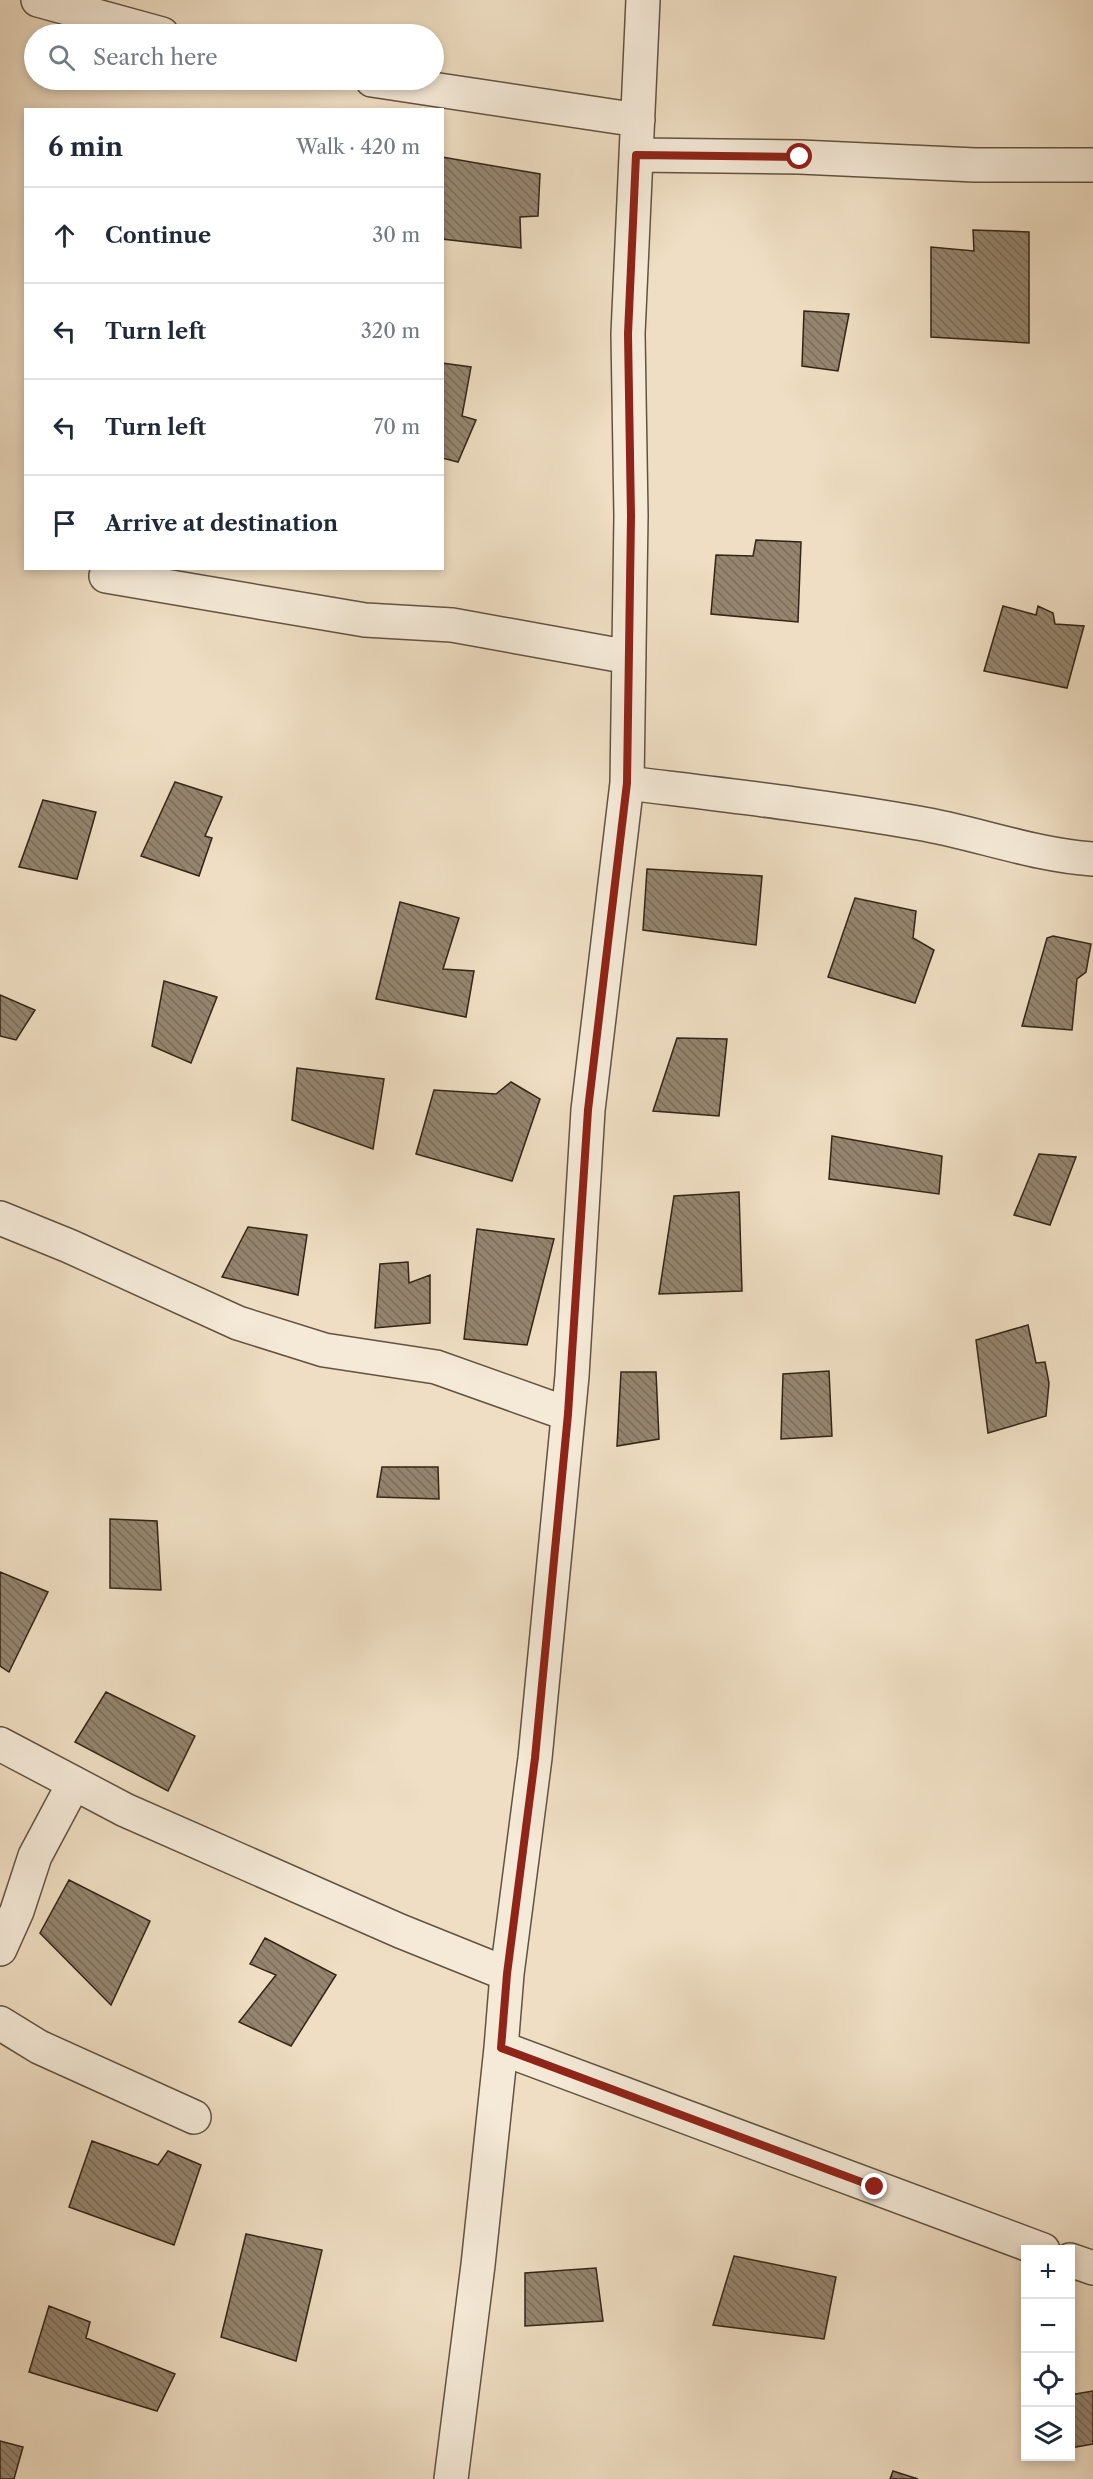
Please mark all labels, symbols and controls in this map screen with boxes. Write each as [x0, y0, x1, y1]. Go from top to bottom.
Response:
search box [24, 24, 444, 90]
icon: search [45, 41, 78, 74]
text: Search here [93, 44, 218, 71]
text: 6 min [48, 131, 123, 163]
text: Walk · 420 m [296, 135, 420, 159]
route start [786, 143, 812, 169]
icon: ahead [48, 219, 81, 252]
text: Continue [105, 222, 211, 249]
text: 30 m [372, 223, 420, 247]
icon: left [48, 315, 81, 348]
text: Turn left [105, 318, 206, 345]
text: 320 m [361, 319, 420, 343]
icon: left [48, 411, 81, 444]
text: Turn left [105, 414, 206, 441]
text: 70 m [374, 415, 420, 439]
icon: arrive [48, 507, 81, 540]
text: Arrive at destination [105, 510, 338, 537]
route end [861, 2173, 887, 2199]
map controls [1021, 2245, 1075, 2461]
button: + [1021, 2245, 1075, 2299]
button: − [1021, 2299, 1075, 2353]
button: locate [1021, 2353, 1075, 2407]
button: layers [1021, 2407, 1075, 2461]

